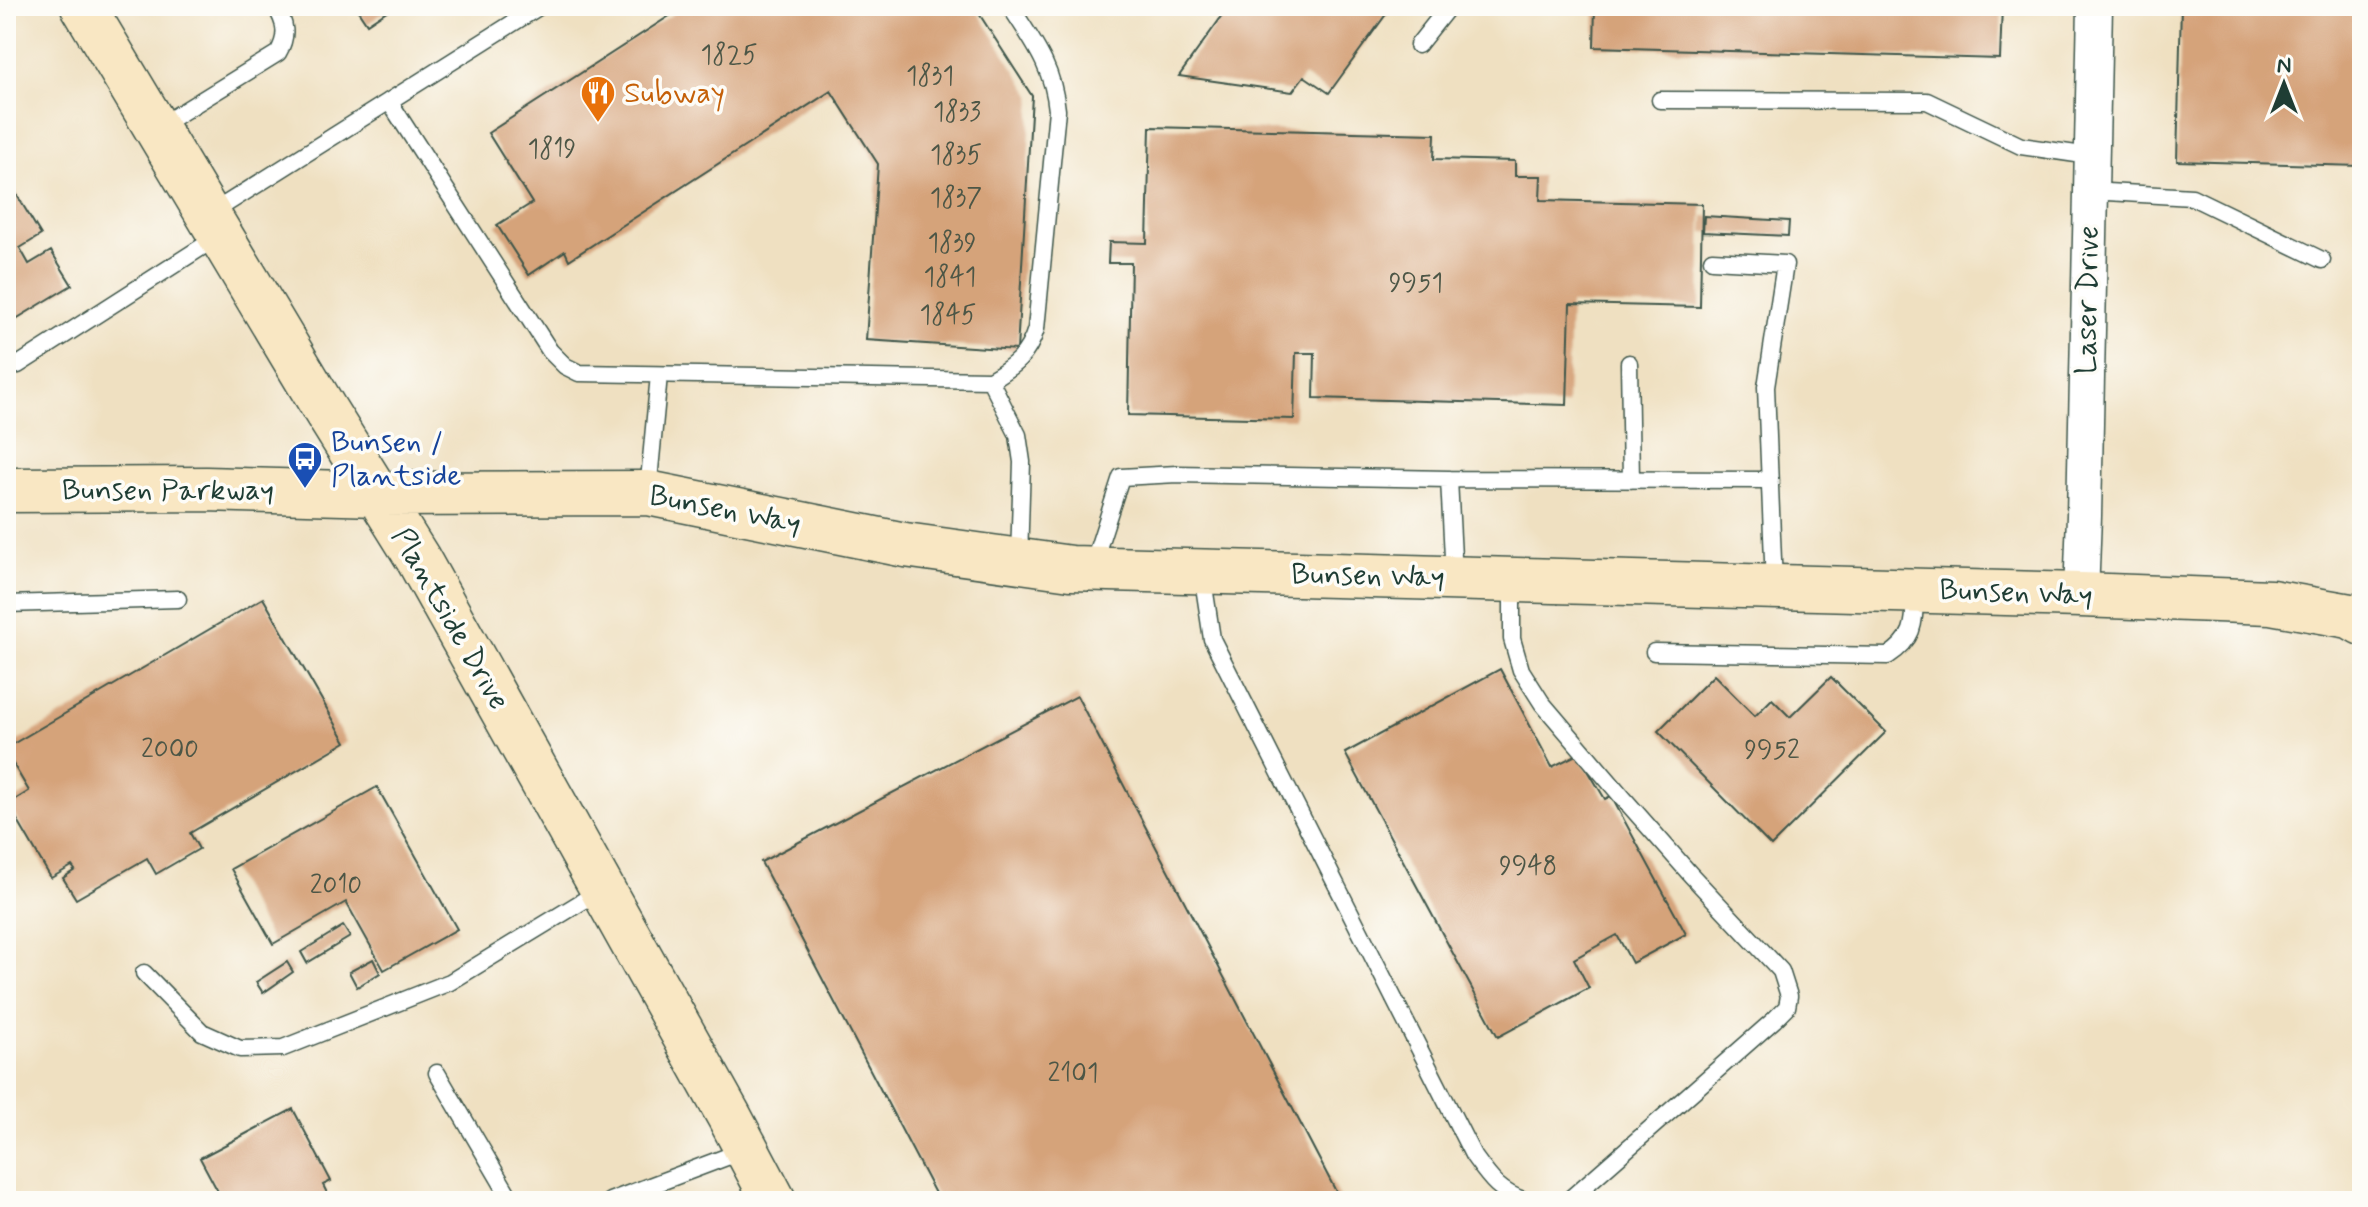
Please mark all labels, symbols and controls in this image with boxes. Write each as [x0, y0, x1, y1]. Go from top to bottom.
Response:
house number: 1825 [701, 39, 757, 73]
north arrow [2244, 44, 2324, 124]
text: N [2277, 52, 2291, 80]
house number: 1831 [906, 60, 954, 94]
restaurant icon: Subway [579, 74, 617, 124]
place label: Subway [624, 74, 725, 113]
house number: 1833 [933, 96, 981, 130]
house number: 1819 [528, 133, 576, 167]
house number: 1835 [930, 139, 982, 173]
house number: 1837 [930, 182, 982, 216]
street label: Laser Drive [2067, 225, 2109, 375]
house number: 1839 [927, 227, 977, 261]
house number: 1841 [924, 261, 976, 295]
house number: 9951 [1389, 267, 1443, 301]
house number: 1845 [920, 299, 976, 333]
place label: Bunsen / Plantside [331, 423, 461, 496]
bus stop icon: Bunsen / Plantside [286, 440, 324, 490]
street label: Bunsen Parkway [62, 471, 274, 510]
street label: Bunsen Way [646, 476, 804, 544]
street label: Plantside Drive [382, 521, 518, 717]
street label: Bunsen Way [1291, 555, 1445, 597]
street label: Bunsen Way [1939, 571, 2093, 615]
house number: 2000 [141, 733, 199, 767]
house number: 9952 [1744, 734, 1800, 768]
house number: 9948 [1499, 850, 1557, 884]
house number: 2010 [310, 869, 362, 903]
house number: 2101 [1047, 1057, 1099, 1091]

